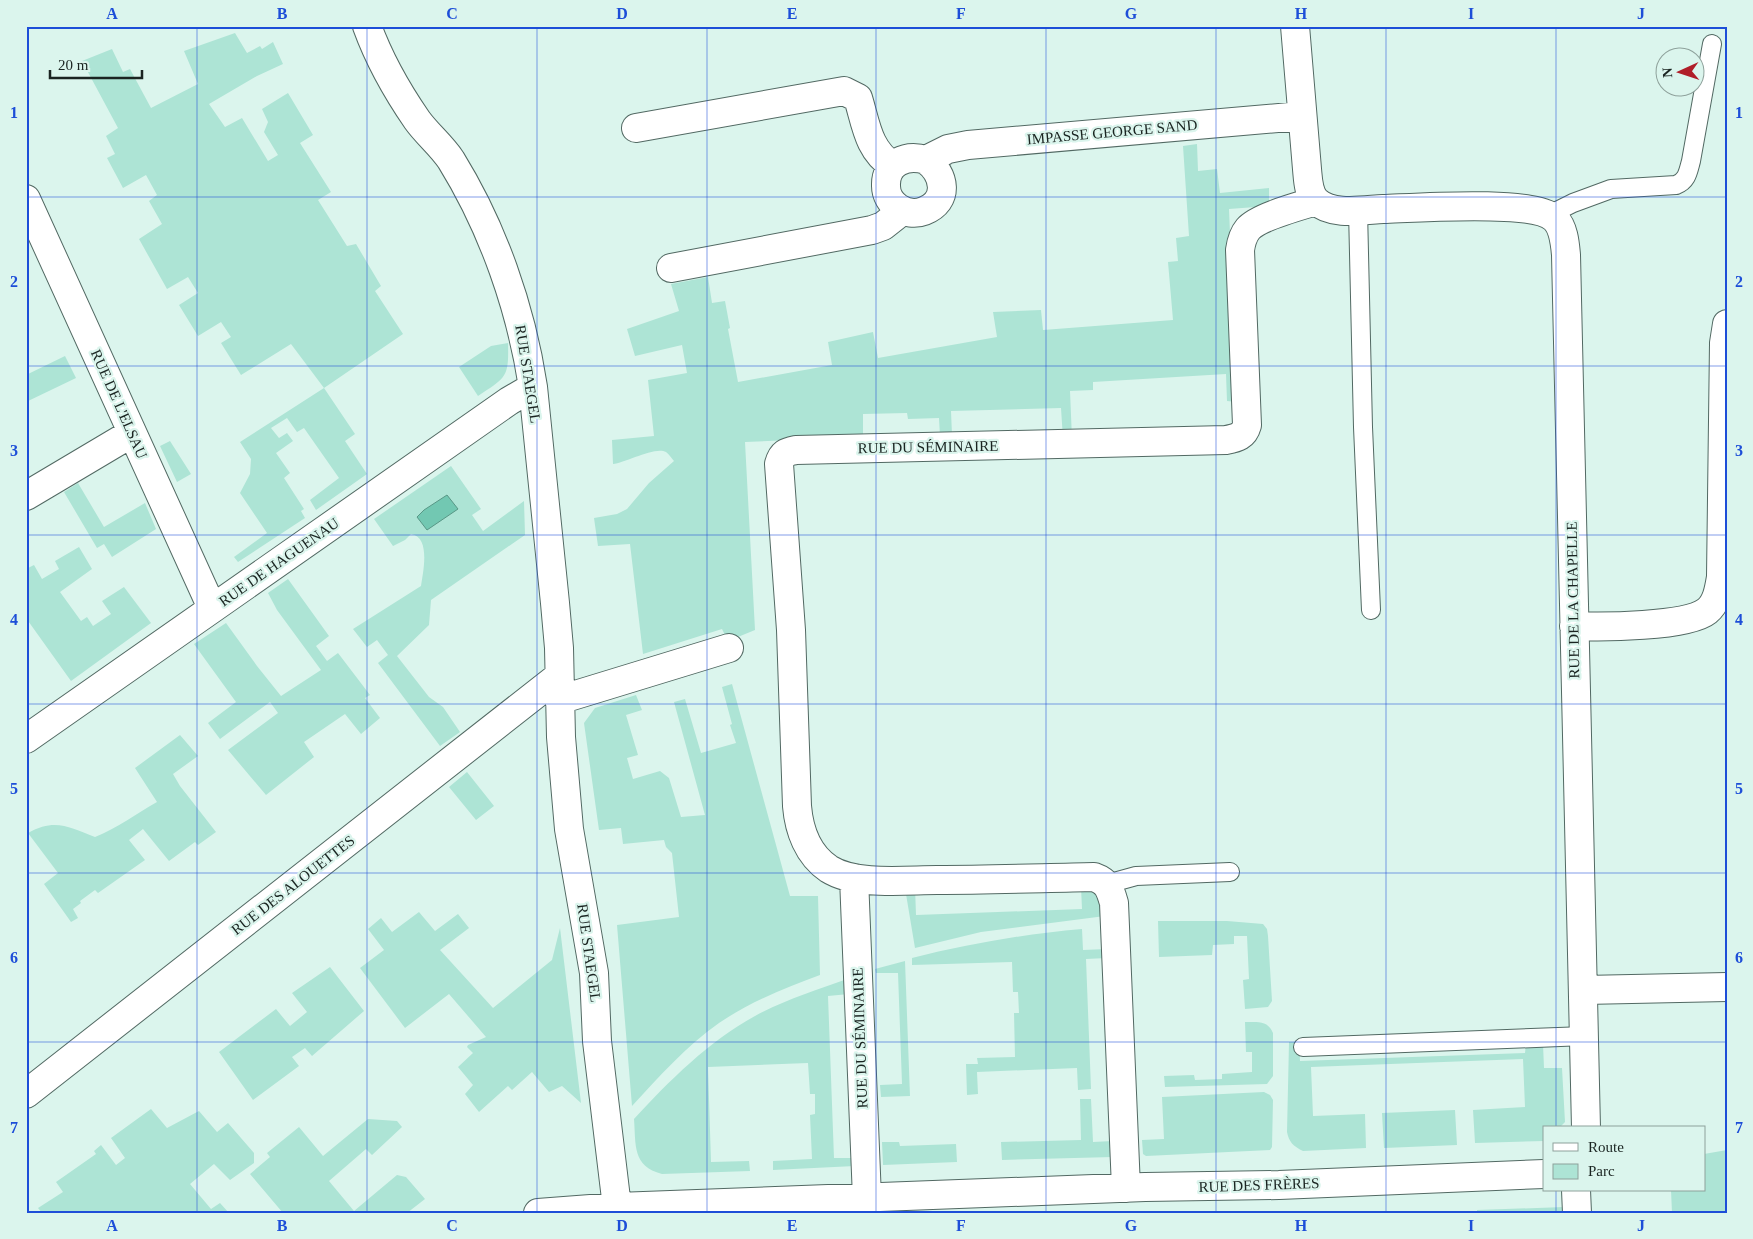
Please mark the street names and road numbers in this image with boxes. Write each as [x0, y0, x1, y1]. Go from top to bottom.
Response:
street label: IMPASSE GEORGE SAND [1026, 117, 1198, 147]
street label: RUE STAEGEL [512, 324, 544, 424]
street label: RUE DE L'ELSAU [88, 347, 150, 461]
street label: RUE DU SÉMINAIRE [857, 438, 999, 456]
street label: RUE DE HAGUENAU [216, 514, 342, 609]
street label: RUE DE LA CHAPELLE [1564, 521, 1582, 679]
street label: RUE DES ALOUETTES [228, 832, 358, 938]
street label: RUE STAEGEL [574, 903, 604, 1003]
street label: RUE DU SÉMINAIRE [850, 967, 870, 1109]
street label: RUE DES FRÈRES [1198, 1175, 1320, 1195]

